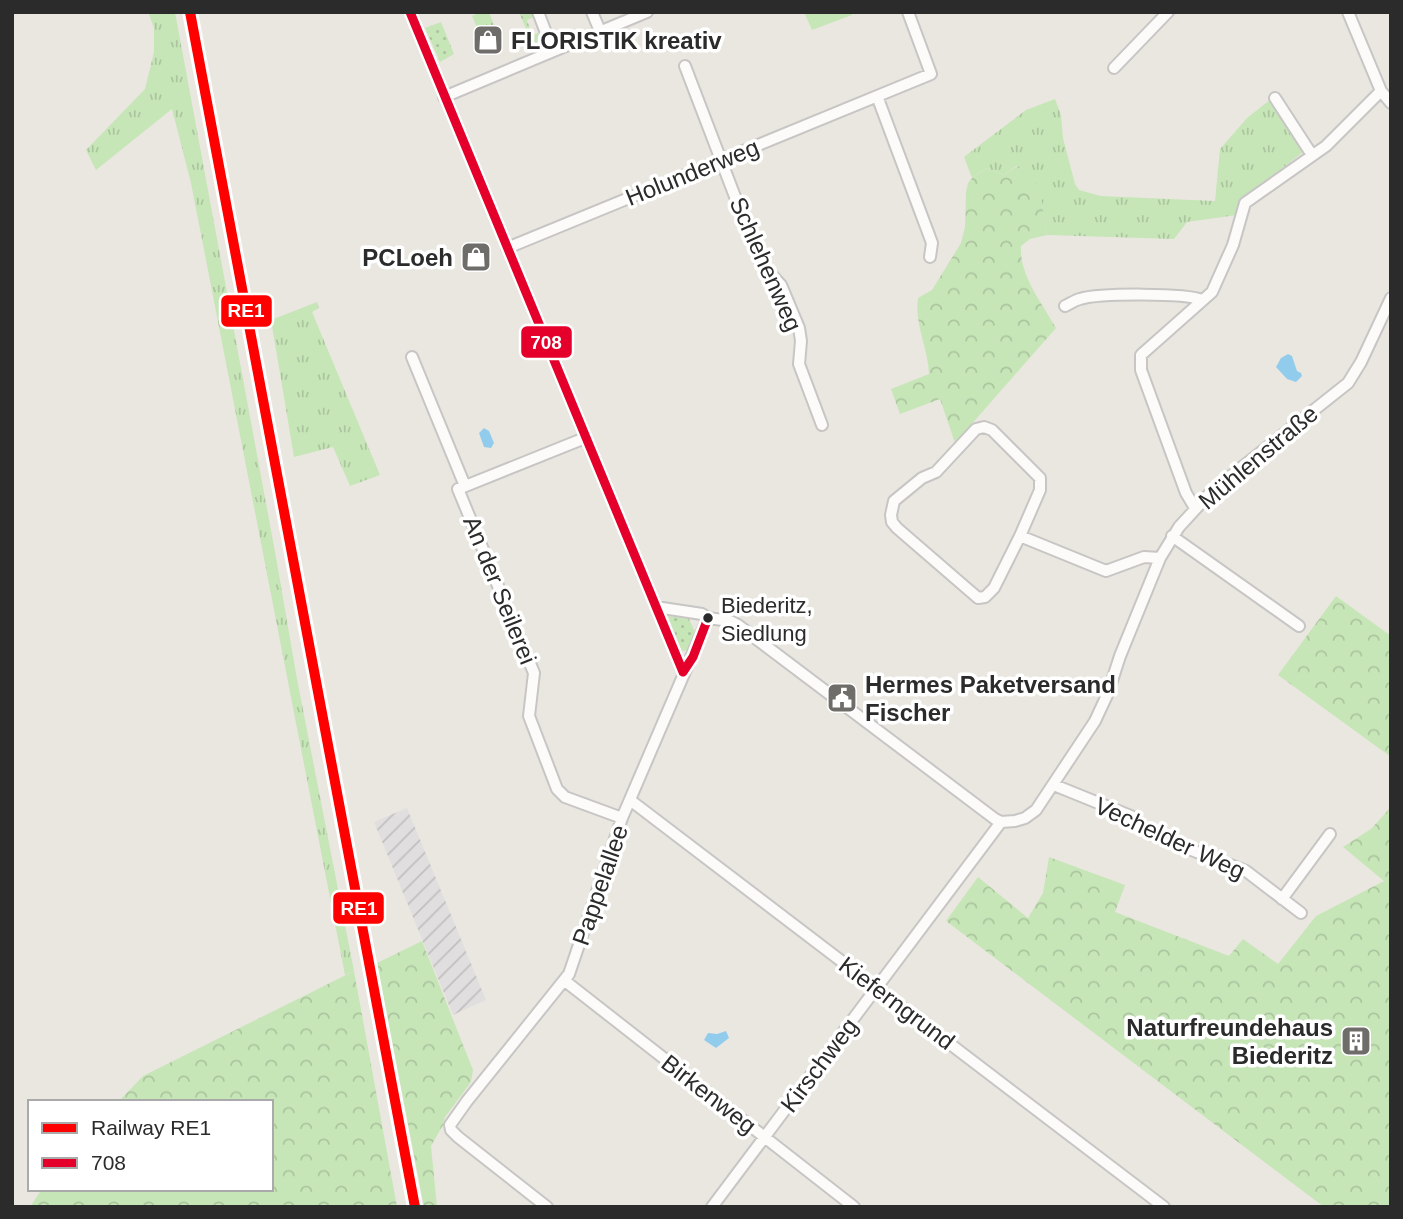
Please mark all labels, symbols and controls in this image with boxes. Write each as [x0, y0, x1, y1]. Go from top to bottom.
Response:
shop icon: FLORISTIK kreativ [471, 23, 505, 57]
place label: FLORISTIK kreativ [511, 27, 722, 54]
street label: Holunderweg [621, 133, 763, 211]
street label: Schlehenweg [724, 193, 808, 335]
shop icon: PCLoeh [459, 240, 493, 274]
place label: PCLoeh [362, 244, 453, 271]
line badge: RE1 [220, 294, 273, 328]
text: RE1 [228, 300, 265, 321]
line badge: 708 [520, 325, 573, 359]
text: 708 [530, 332, 562, 353]
street label: Mühlenstraße [1193, 399, 1323, 515]
street label: An der Seilerei [458, 512, 542, 668]
place label: Biederitz, Siedlung [721, 593, 813, 646]
marker: Biederitz, Siedlung [701, 611, 715, 625]
place label: Hermes Paketversand Fischer [865, 671, 1116, 726]
public building icon: Hermes Paketversand Fischer [825, 681, 859, 715]
street label: Vechelder Weg [1091, 791, 1249, 885]
street label: Pappelallee [567, 821, 633, 949]
line badge: RE1 [332, 891, 385, 925]
text: RE1 [341, 898, 378, 919]
street label: Kieferngrund [834, 951, 960, 1055]
street label: Kirschweg [775, 1013, 863, 1117]
place label: Naturfreundehaus Biederitz [1126, 1014, 1333, 1069]
building icon: Naturfreundehaus Biederitz [1339, 1024, 1373, 1058]
street label: Birkenweg [657, 1049, 761, 1139]
legend [28, 1100, 273, 1191]
text: Railway RE1 [91, 1116, 211, 1139]
text: 708 [91, 1151, 126, 1174]

